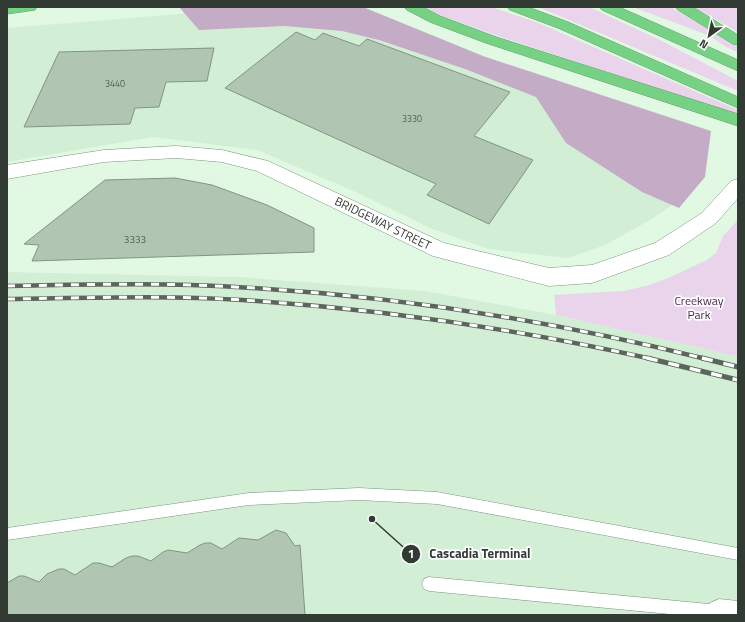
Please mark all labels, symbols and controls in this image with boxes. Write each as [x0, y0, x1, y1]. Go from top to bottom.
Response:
north arrow [689, 16, 729, 56]
text: N [696, 36, 711, 53]
house number: 3440 [105, 77, 125, 90]
house number: 3330 [402, 112, 422, 125]
street label: BRIDGEWAY STREET [331, 191, 435, 255]
house number: 3333 [124, 232, 146, 247]
park label: Creekway Park [674, 291, 724, 324]
callout: Cascadia Terminal [401, 541, 538, 566]
text: Cascadia Terminal [429, 543, 531, 563]
text: 1 [408, 544, 414, 563]

